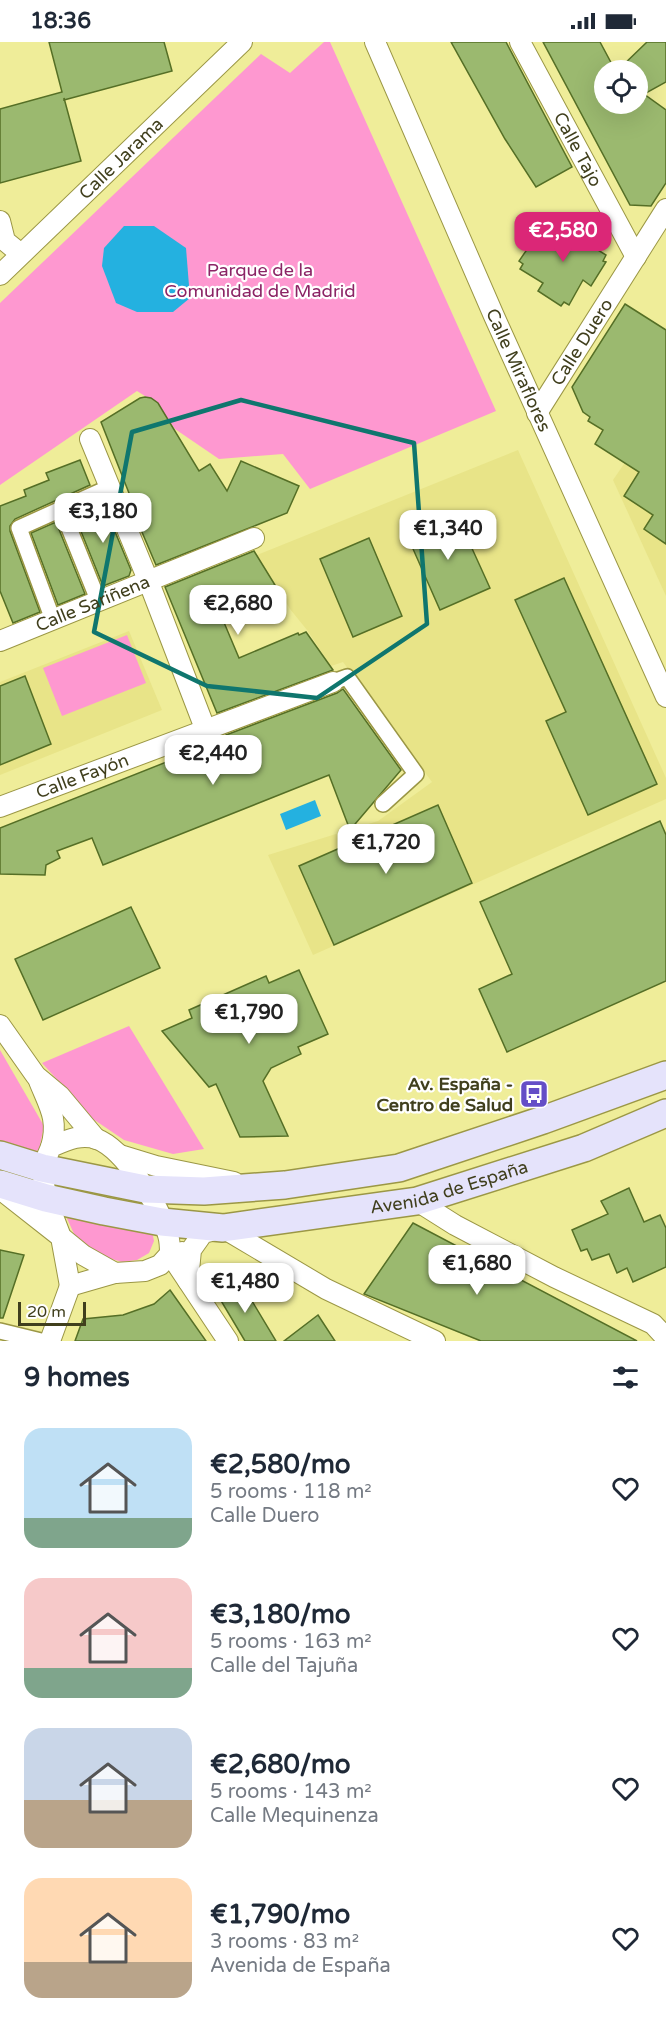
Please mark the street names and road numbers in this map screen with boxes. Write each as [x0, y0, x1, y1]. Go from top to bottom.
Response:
street label: Calle Tajo [549, 108, 607, 191]
street label: Calle Jarama [74, 113, 168, 204]
street label: Calle Duero [546, 294, 618, 390]
street label: Calle Miraflores [481, 305, 556, 435]
street label: Calle Sariñena [32, 570, 153, 636]
street label: Calle Fayón [33, 749, 132, 804]
street label: Avenida de España [369, 1156, 531, 1218]

